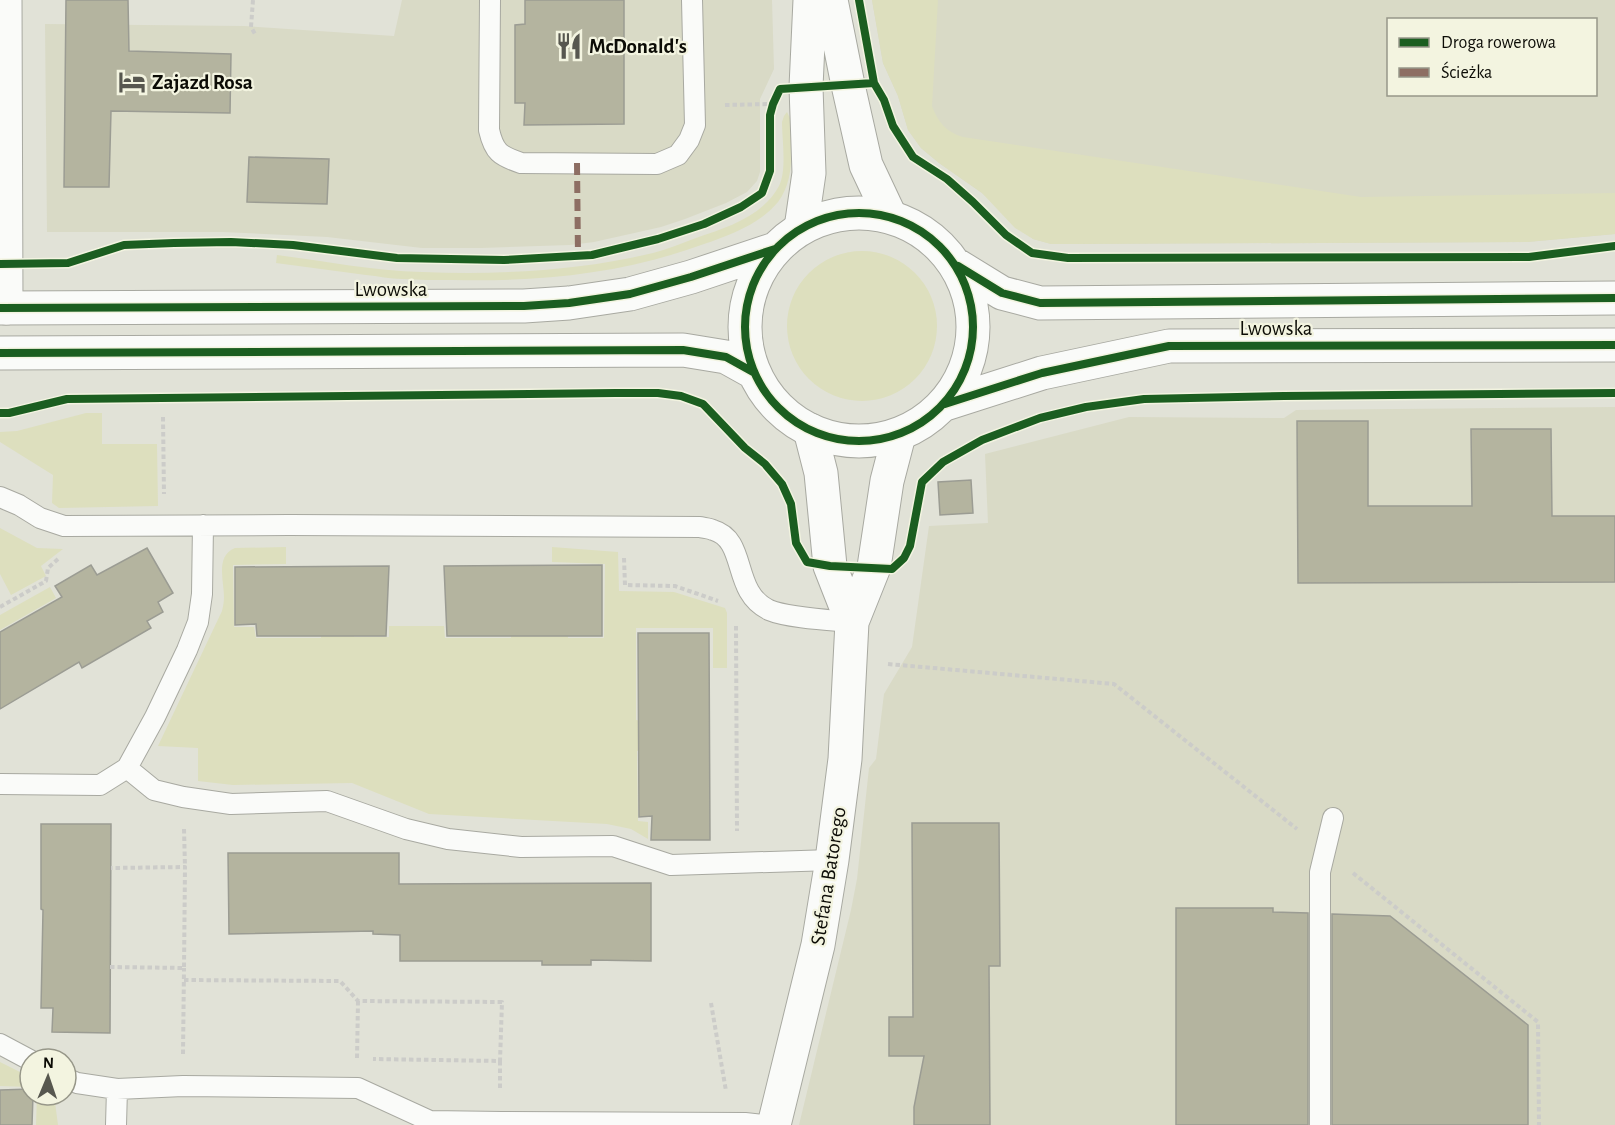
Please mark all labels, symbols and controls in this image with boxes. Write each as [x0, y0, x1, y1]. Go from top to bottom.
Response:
legend [1387, 18, 1597, 96]
restaurant icon: McDonald's [554, 31, 584, 61]
text: Droga rowerowa [1441, 34, 1556, 52]
place label: McDonald's [589, 36, 687, 57]
text: Ścieżka [1441, 61, 1492, 82]
hotel icon: Zajazd Rosa [117, 67, 147, 97]
place label: Zajazd Rosa [152, 72, 253, 93]
street label: Lwowska [355, 279, 428, 300]
street label: Lwowska [1240, 318, 1313, 339]
street label: Stefana Batorego [807, 805, 850, 947]
north arrow [18, 1047, 78, 1107]
text: N [43, 1055, 54, 1071]

